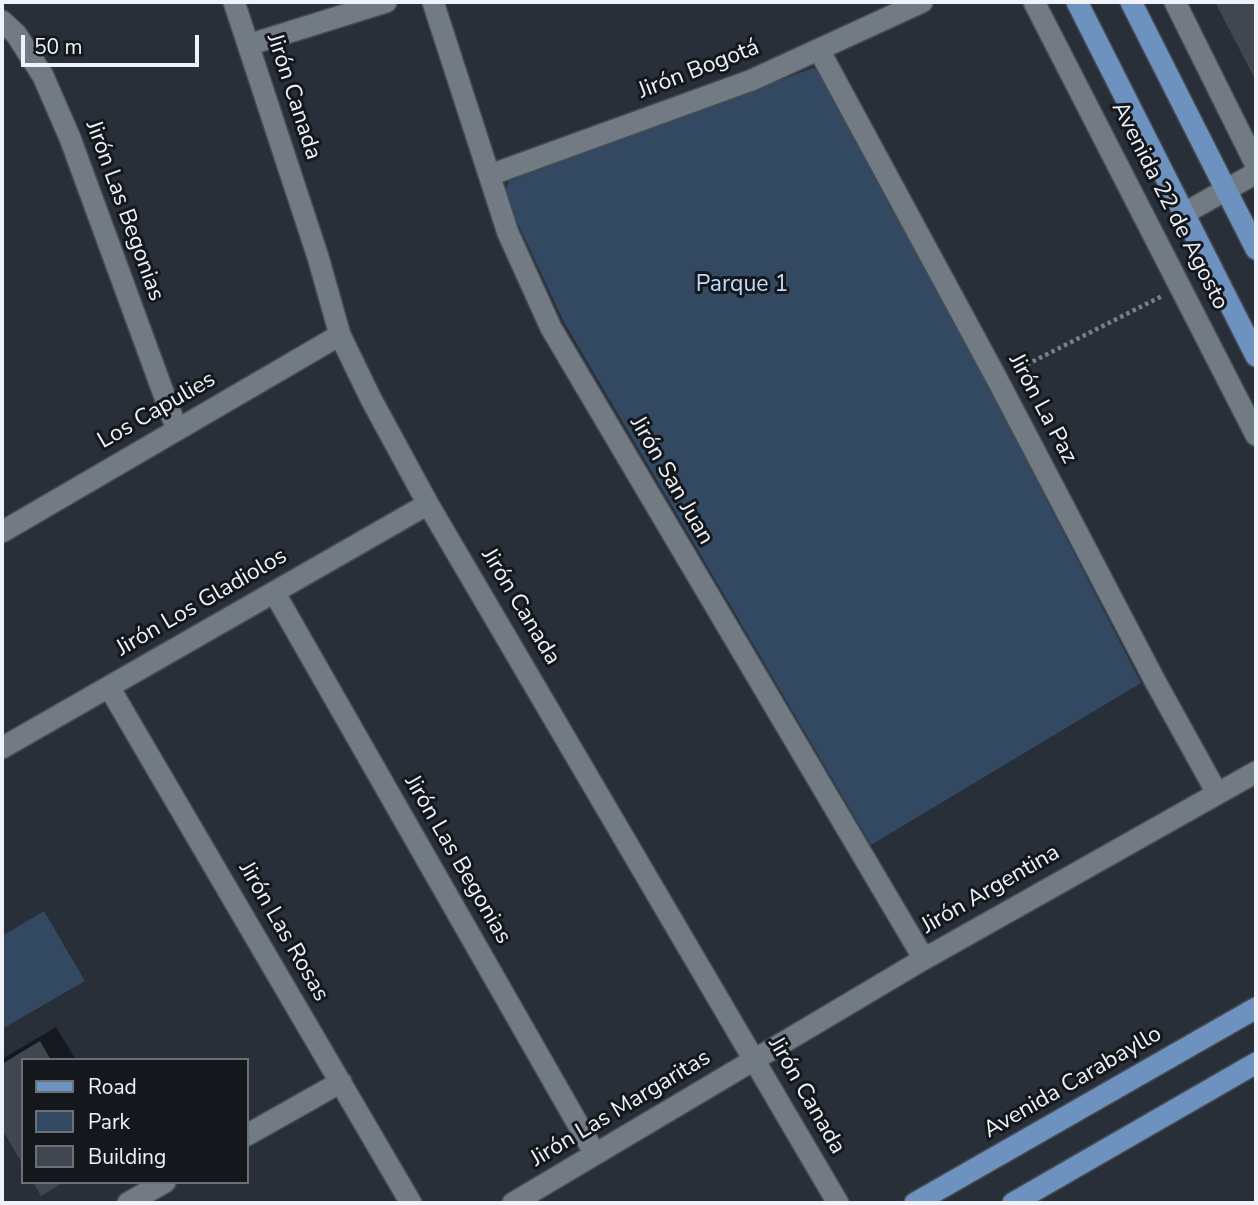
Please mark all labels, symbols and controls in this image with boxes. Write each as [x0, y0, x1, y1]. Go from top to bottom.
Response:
scale bar [24, 21, 203, 65]
street label: Jirón Canada [260, 31, 326, 163]
text: 50 m [34, 33, 83, 61]
street label: Jirón Bogotá [635, 34, 763, 106]
street label: Avenida 22 de Agosto [1105, 97, 1233, 315]
street label: Jirón Las Begonias [79, 117, 169, 305]
park label: Parque 1 [696, 271, 788, 299]
street label: Jirón La Paz [1002, 350, 1082, 468]
street label: Los Capulies [93, 366, 221, 456]
street label: Jirón San Juan [623, 412, 719, 550]
street label: Jirón Los Gladiolos [112, 543, 292, 663]
street label: Jirón Canada [474, 544, 566, 670]
street label: Jirón Las Begonias [398, 771, 516, 949]
street label: Jirón Argentina [917, 839, 1065, 941]
street label: Jirón Las Rosas [232, 857, 334, 1007]
street label: Avenida Carabayllo [979, 1021, 1167, 1145]
street label: Jirón Canada [761, 1032, 851, 1160]
street label: Jirón Las Margaritas [526, 1044, 716, 1174]
legend [21, 1058, 248, 1184]
text: Road [88, 1073, 137, 1101]
text: Park [88, 1108, 130, 1136]
text: Building [88, 1143, 166, 1171]

